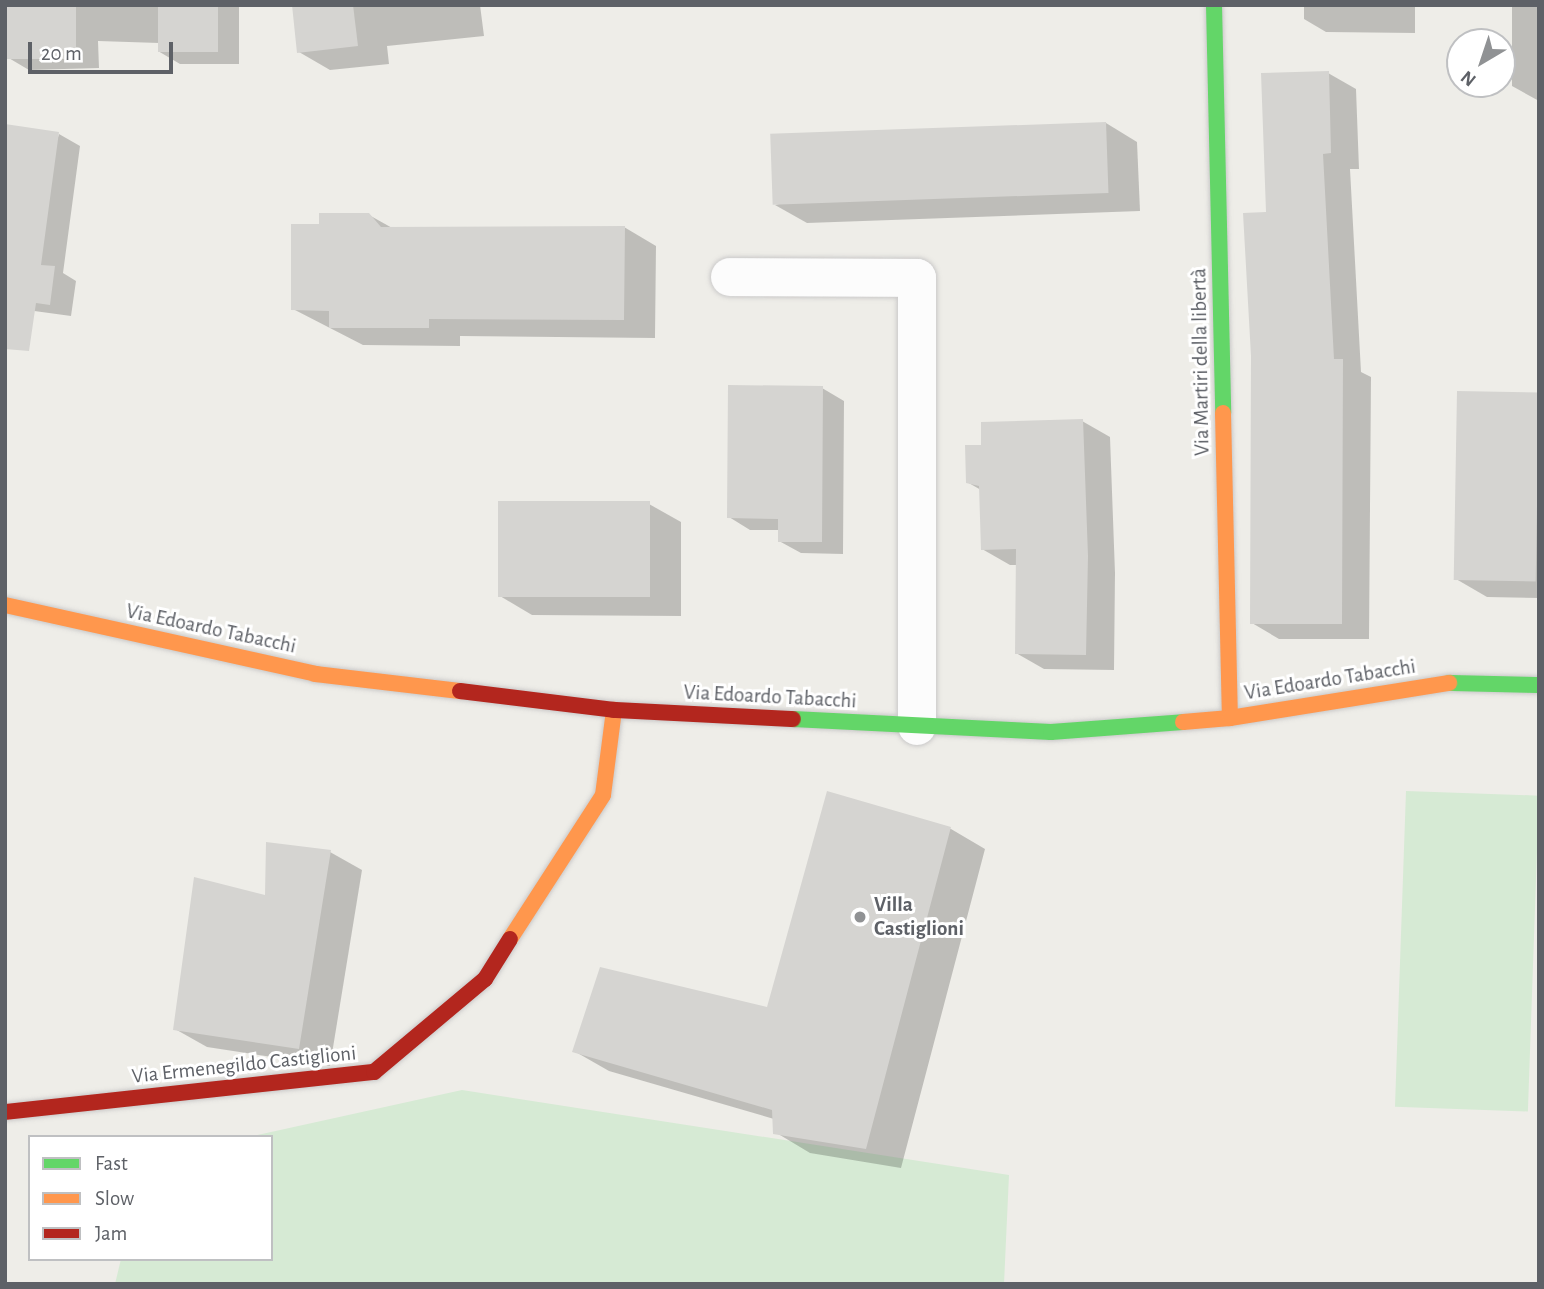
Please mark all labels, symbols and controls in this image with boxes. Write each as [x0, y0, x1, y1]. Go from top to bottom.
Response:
scale bar [32, 28, 177, 72]
north arrow [1446, 28, 1516, 98]
text: 20 m [41, 43, 82, 64]
text: N [1458, 67, 1480, 90]
street label: Via Martiri della libertà [1187, 268, 1215, 456]
street label: Via Edoardo Tabacchi [124, 599, 298, 659]
street label: Via Edoardo Tabacchi [1243, 654, 1417, 706]
street label: Via Edoardo Tabacchi [683, 680, 857, 714]
place label: Villa Castiglioni [874, 892, 964, 942]
marker: Villa Castiglioni [852, 909, 868, 925]
street label: Via Ermenegildo Castiglioni [131, 1041, 357, 1089]
legend [28, 1135, 273, 1261]
text: Fast [95, 1153, 128, 1174]
text: Slow [95, 1188, 134, 1209]
text: Jam [95, 1223, 127, 1244]

